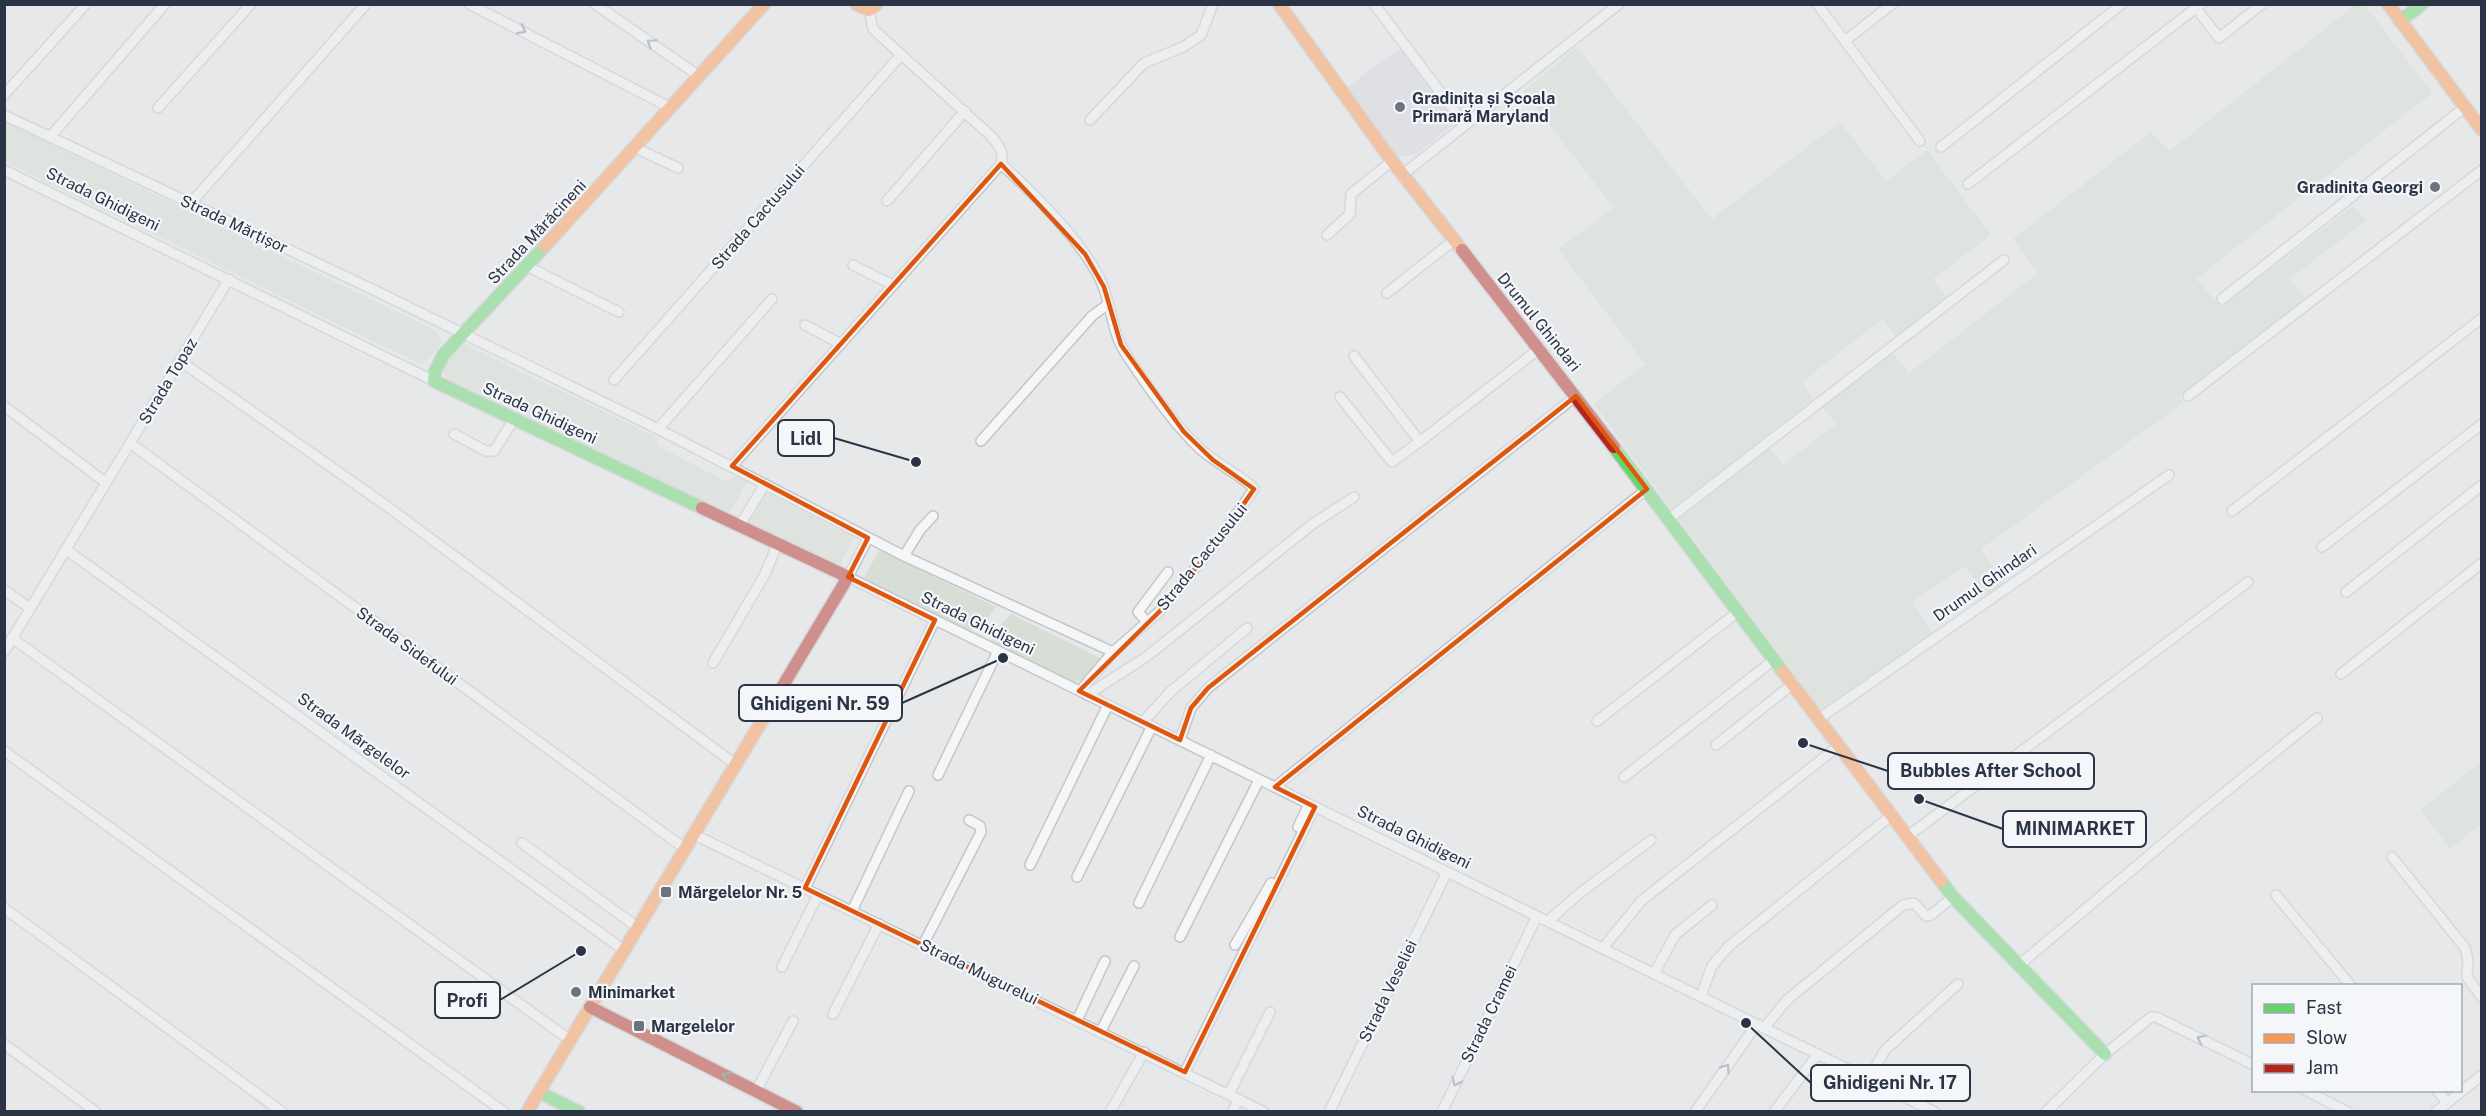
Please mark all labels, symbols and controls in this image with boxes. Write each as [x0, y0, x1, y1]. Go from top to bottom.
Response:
one-way arrow [515, 23, 526, 35]
one-way arrow [647, 39, 658, 50]
place label: Gradinița și Școala Primară Maryland [1412, 89, 1555, 126]
marker: Gradinița și Școala Primară Maryland [1393, 100, 1407, 114]
street label: Strada Cactusului [707, 161, 809, 273]
street label: Strada Ghidigeni [43, 163, 163, 235]
street label: Strada Mărăcineni [484, 176, 590, 288]
place label: Gradinita Georgi [2297, 178, 2423, 197]
marker: Gradinita Georgi [2428, 180, 2442, 194]
street label: Strada Mărțișor [177, 191, 291, 257]
street label: Drumul Ghindari [1493, 269, 1585, 375]
street label: Strada Topaz [135, 334, 201, 428]
street label: Strada Ghidigeni [480, 378, 600, 448]
callout: Lidl [778, 420, 834, 456]
text: Lidl [790, 428, 822, 449]
street label: Strada Cactusului [1153, 499, 1251, 615]
street label: Drumul Ghindari [1930, 540, 2040, 626]
street label: Strada Ghidigeni [918, 587, 1038, 659]
street label: Strada Sidefului [353, 603, 461, 689]
callout: Ghidigeni Nr. 59 [739, 685, 902, 721]
street label: Strada Mărgelelor [294, 689, 414, 783]
text: Ghidigeni Nr. 59 [750, 693, 890, 714]
callout: Bubbles After School [1888, 753, 2094, 789]
text: Bubbles After School [1900, 760, 2082, 781]
street label: Strada Ghidigeni [1354, 801, 1474, 873]
callout: MINIMARKET [2003, 811, 2146, 847]
text: MINIMARKET [2015, 818, 2135, 839]
place label: Mărgelelor Nr. 5 [678, 883, 803, 902]
marker: Mărgelelor Nr. 5 [659, 885, 673, 899]
street label: Strada Mugurelui [917, 935, 1041, 1009]
street label: Strada Veseliei [1355, 937, 1421, 1045]
street label: Strada Cramei [1457, 962, 1521, 1066]
callout: Profi [435, 982, 500, 1018]
place label: Minimarket [588, 983, 676, 1002]
legend [2252, 984, 2462, 1092]
marker: Minimarket [569, 985, 583, 999]
text: Profi [446, 990, 488, 1011]
text: Fast [2306, 997, 2342, 1018]
place label: Margelelor [651, 1017, 735, 1036]
marker: Margelelor [632, 1019, 646, 1033]
text: Slow [2306, 1027, 2347, 1048]
one-way arrow [2196, 1035, 2207, 1047]
text: Jam [2306, 1057, 2339, 1078]
one-way arrow [1719, 1064, 1730, 1075]
callout: Ghidigeni Nr. 17 [1811, 1065, 1970, 1101]
one-way arrow [721, 1071, 732, 1083]
text: Ghidigeni Nr. 17 [1823, 1072, 1957, 1093]
one-way arrow [1452, 1075, 1464, 1086]

